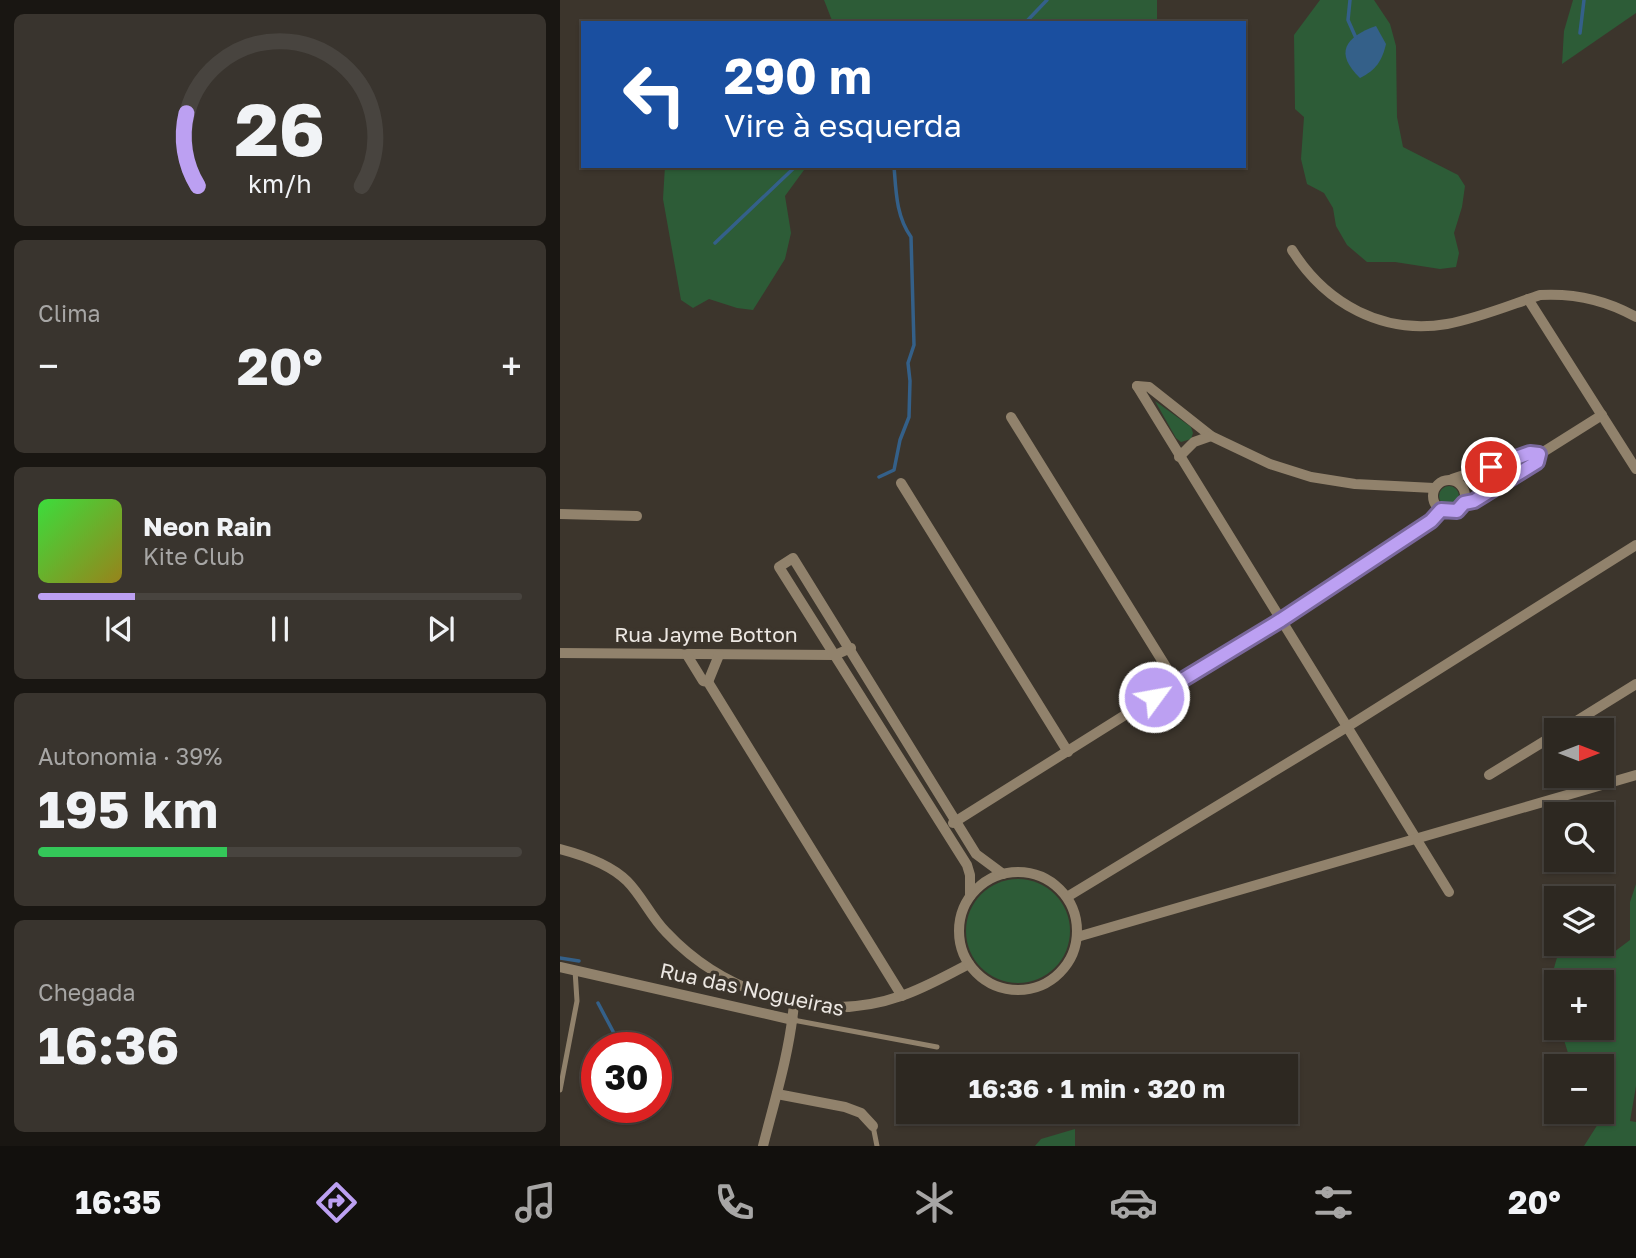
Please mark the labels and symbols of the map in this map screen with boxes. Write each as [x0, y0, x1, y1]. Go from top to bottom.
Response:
pin [1461, 437, 1521, 497]
street label: Rua Jayme Botton [614, 621, 798, 647]
position arrow [1117, 660, 1191, 734]
north arrow [1544, 718, 1614, 788]
street label: Rua das Nogueiras [658, 957, 847, 1021]
speed limit sign: 30 [581, 1032, 672, 1123]

